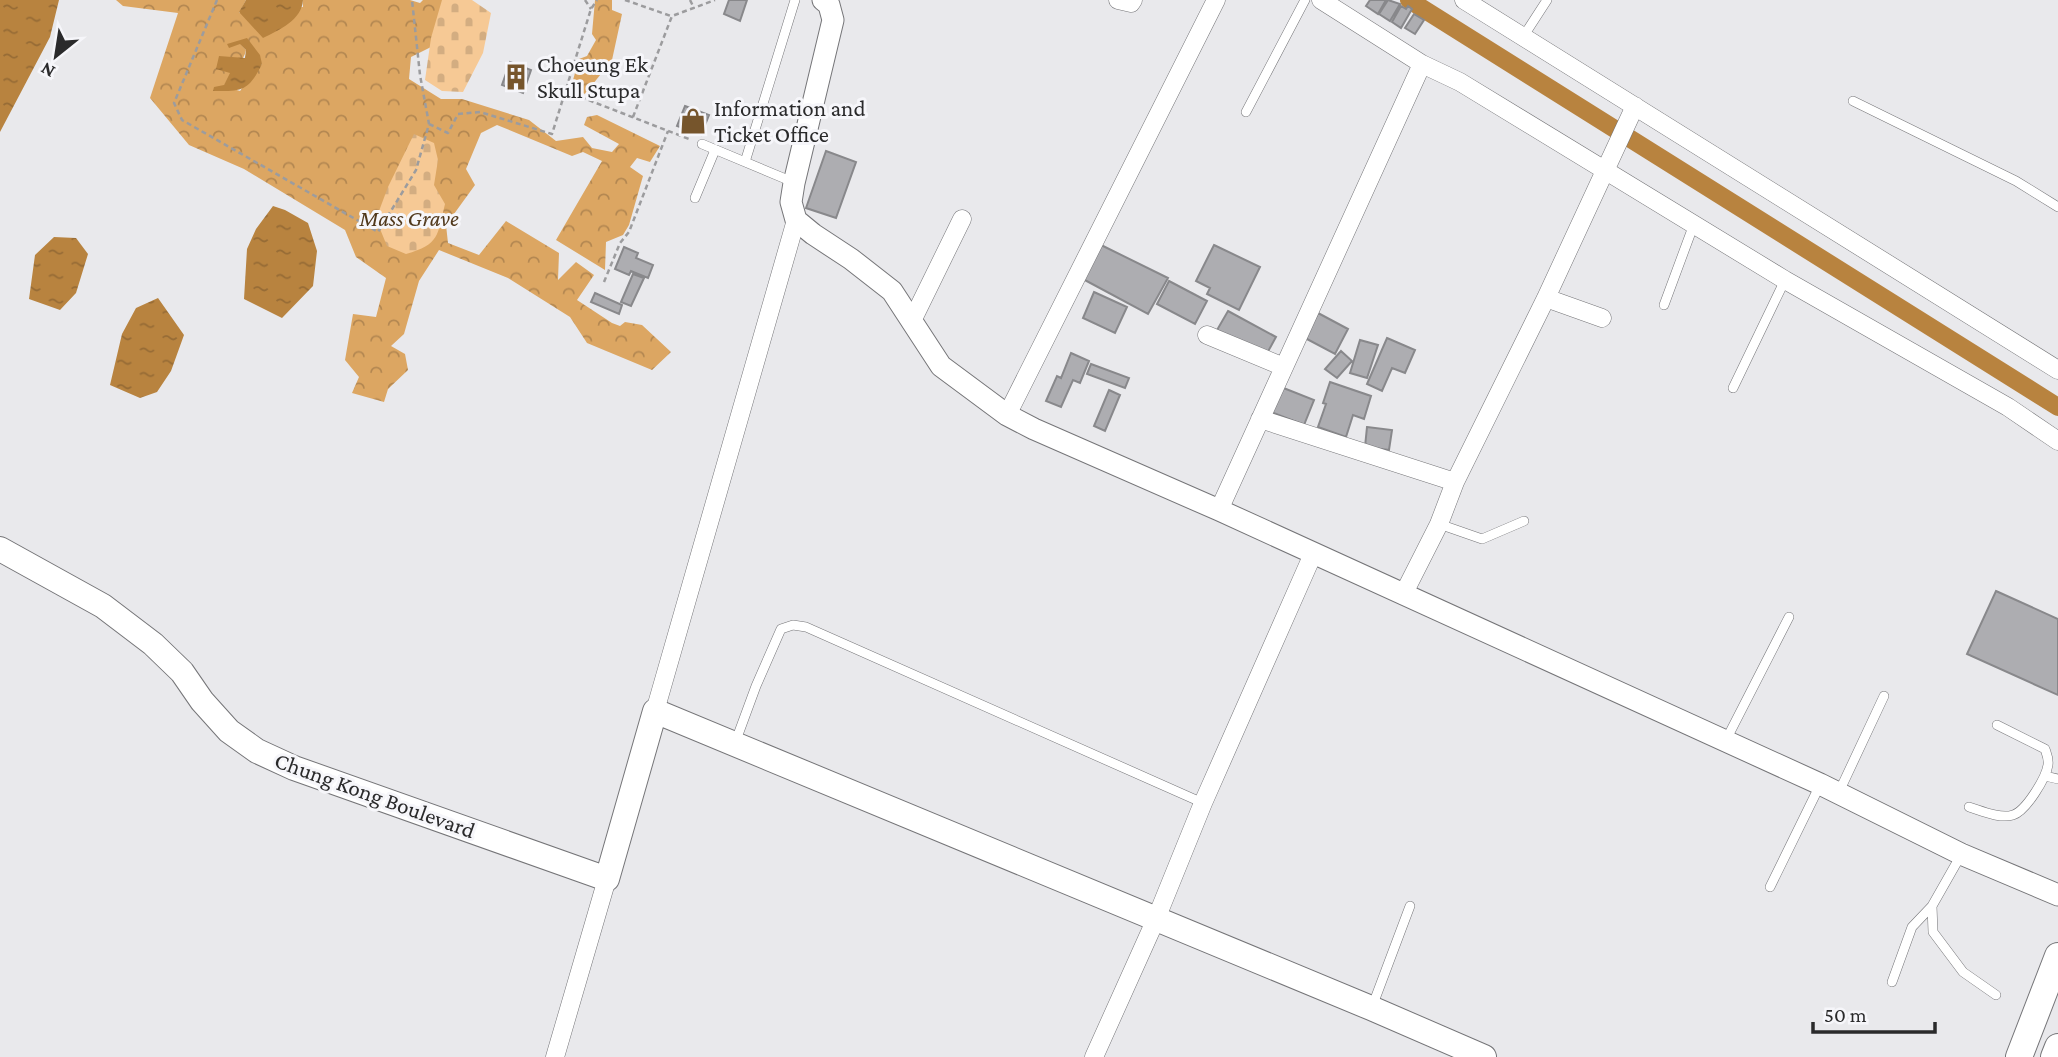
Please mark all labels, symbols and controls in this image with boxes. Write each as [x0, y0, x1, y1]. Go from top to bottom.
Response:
north arrow [21, 21, 91, 91]
place label: Choeung Ek Skull Stupa [537, 51, 648, 103]
text: N [37, 58, 59, 83]
building icon: Choeung Ek Skull Stupa [501, 62, 531, 92]
place label: Information and Ticket Office [714, 95, 866, 147]
shop icon: Information and Ticket Office [678, 106, 708, 136]
park label: Mass Grave [358, 205, 459, 231]
street label: Chung Kong Boulevard [271, 747, 479, 843]
scale bar [1813, 990, 1936, 1034]
text: 50 m [1824, 1003, 1867, 1027]

